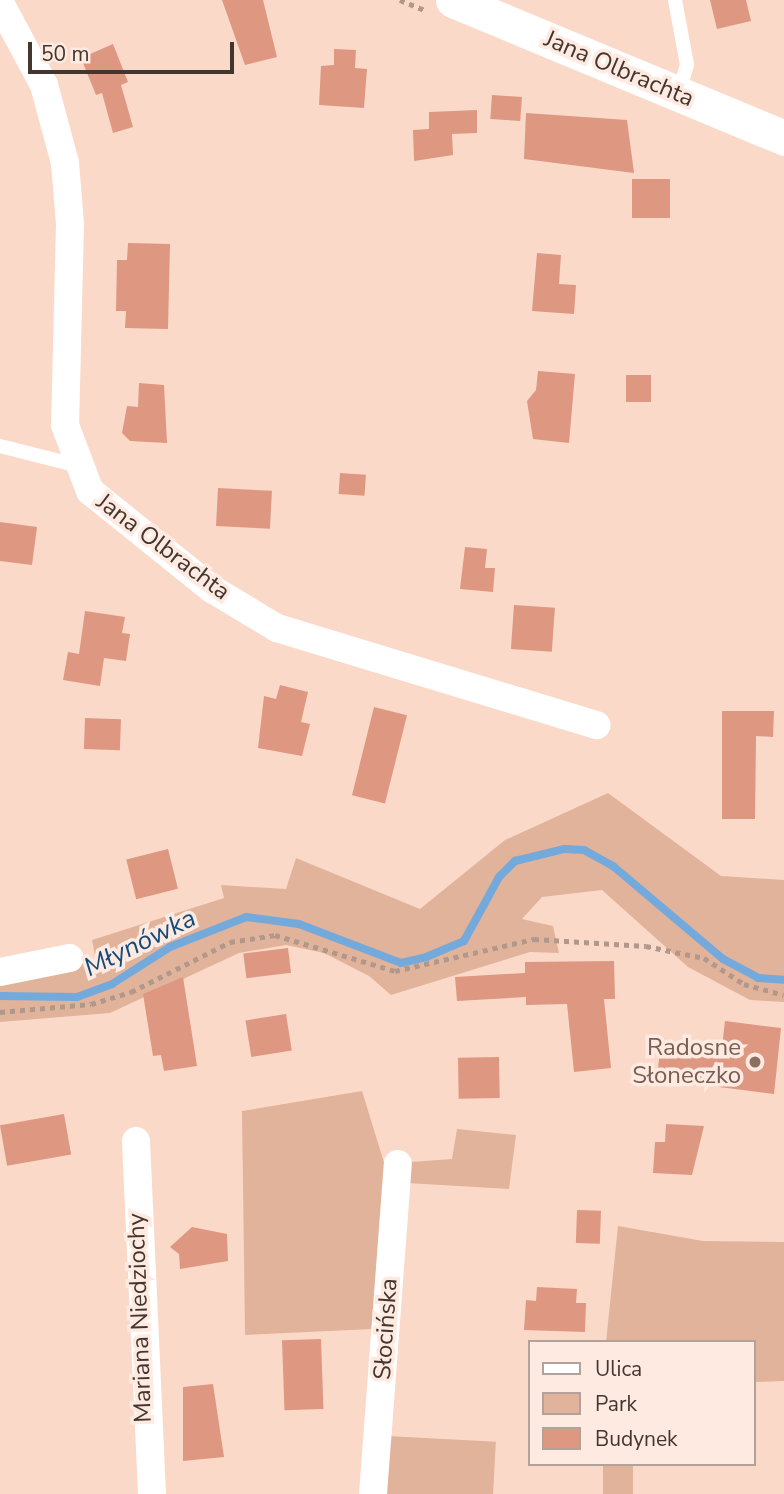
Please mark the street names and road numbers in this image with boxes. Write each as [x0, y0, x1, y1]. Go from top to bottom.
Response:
street label: Jana Olbrachta [540, 25, 698, 113]
street label: Jana Olbrachta [91, 487, 235, 607]
street label: Mariana Niedziochy [122, 1213, 158, 1423]
street label: Słocińska [368, 1277, 404, 1381]

